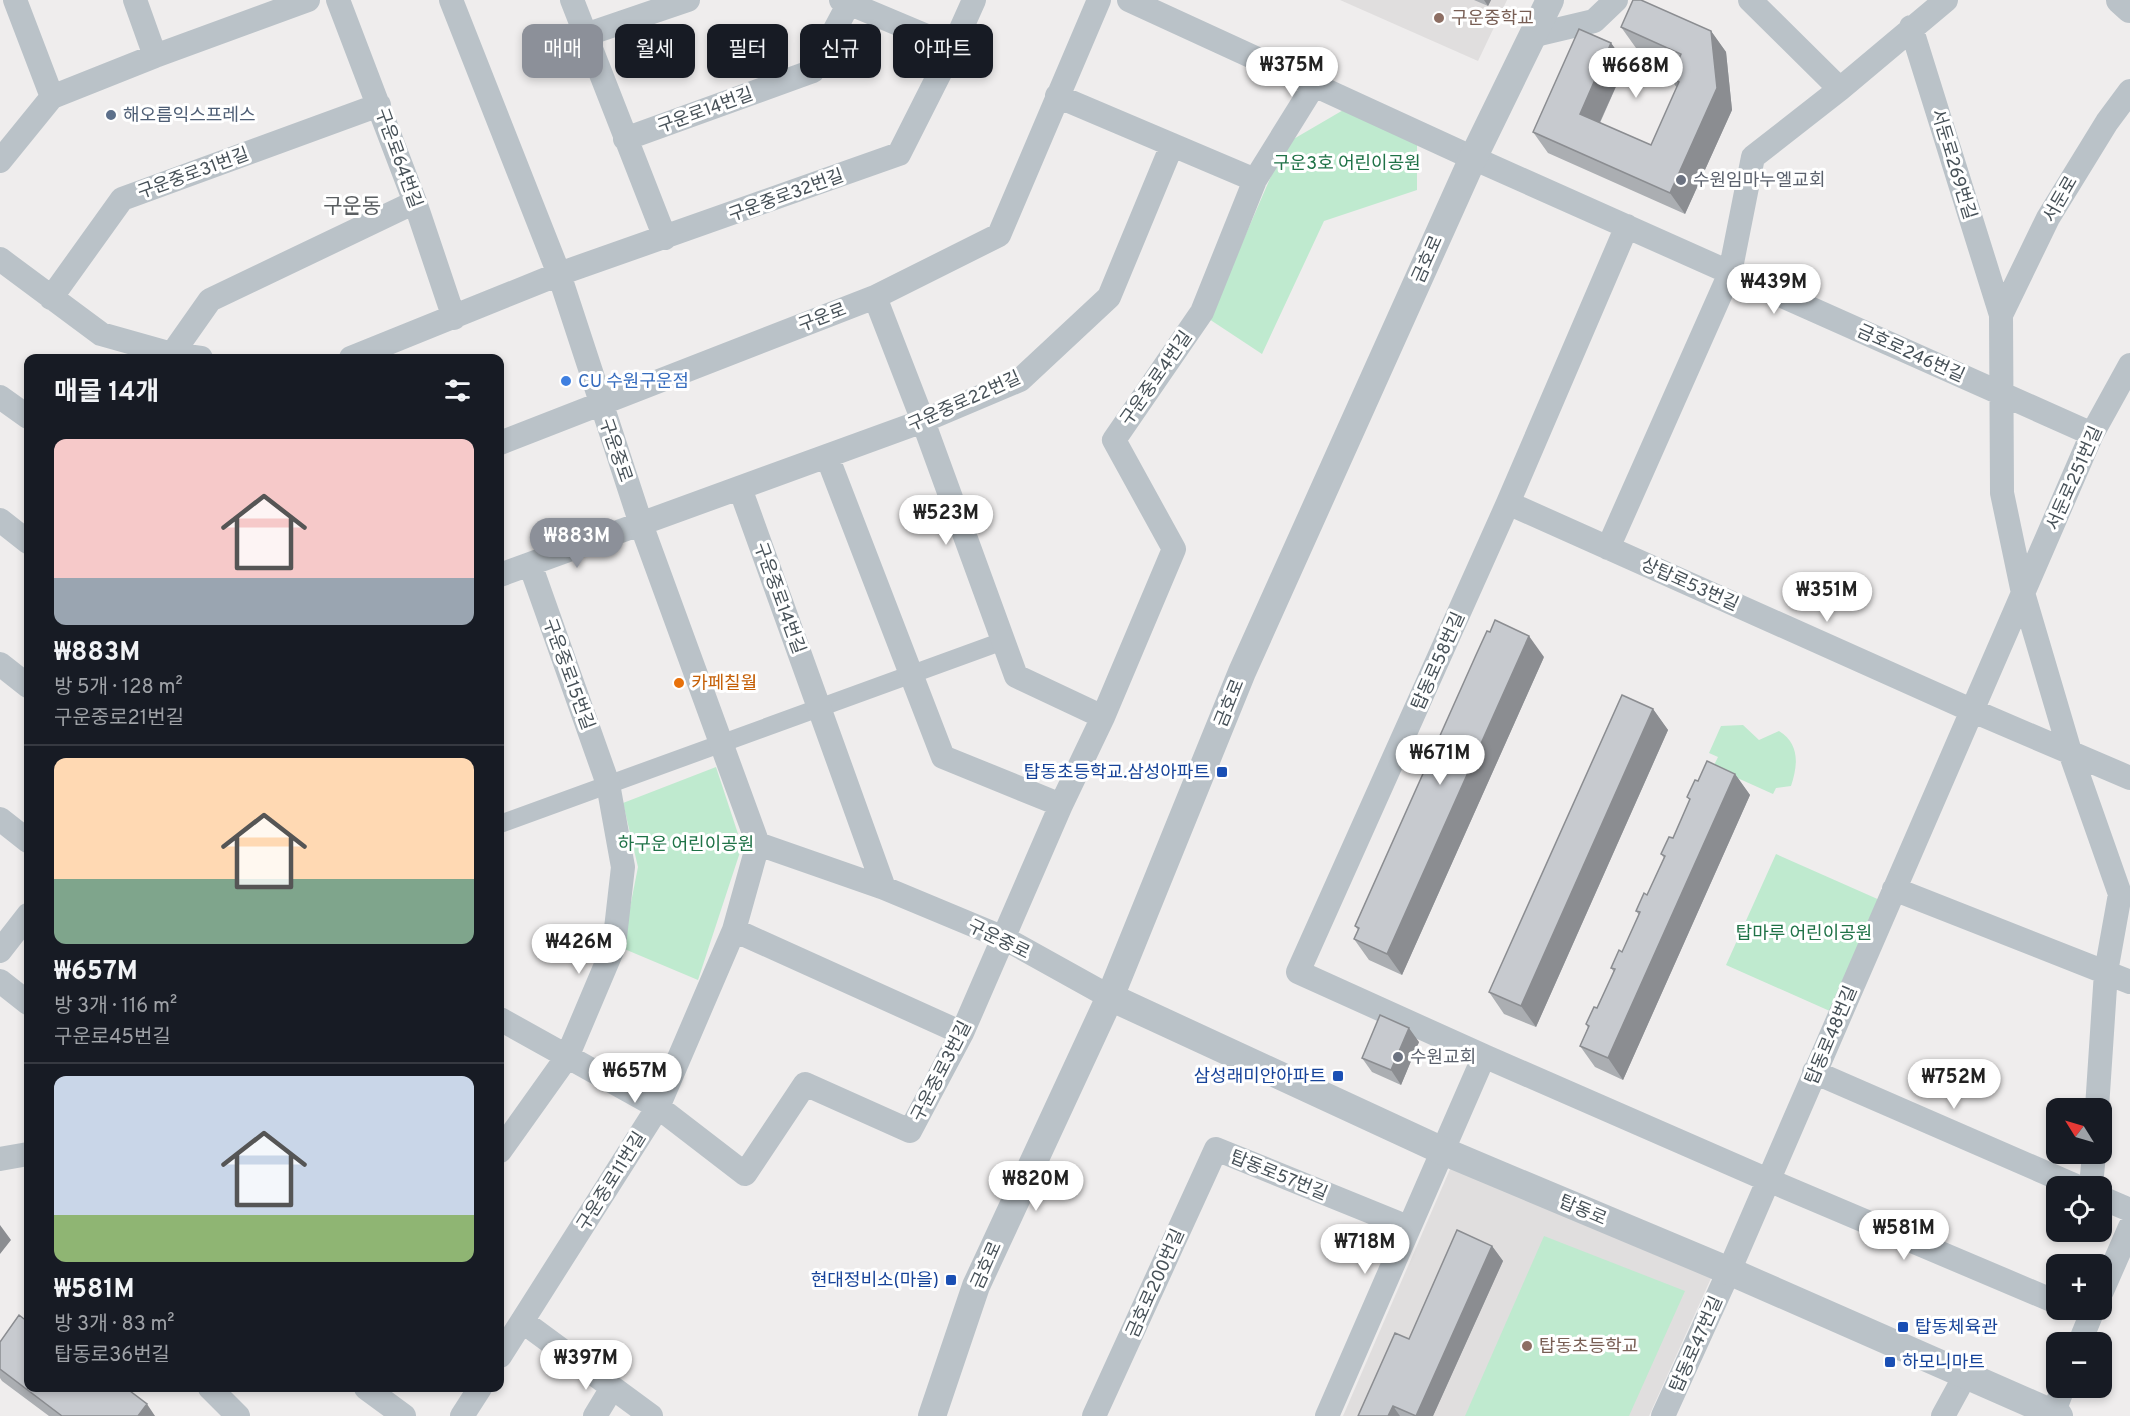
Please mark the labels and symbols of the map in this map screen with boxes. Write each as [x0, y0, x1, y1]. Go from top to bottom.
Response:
place label: 구운중학교 [1451, 8, 1534, 31]
marker: 구운중학교 [1432, 11, 1446, 25]
pin: ₩375M [1250, 47, 1334, 98]
pin: ₩668M [1594, 48, 1678, 99]
street label: 구운로14번길 [654, 83, 757, 139]
place label: 해오름익스프레스 [123, 105, 255, 128]
street label: 구운로64번길 [369, 105, 426, 212]
street label: 서둔로269번길 [1925, 106, 1980, 223]
marker: 해오름익스프레스 [104, 108, 118, 122]
street label: 구운중로31번길 [135, 144, 252, 205]
park label: 구운3호 어린이공원 [1273, 153, 1421, 176]
street label: 구운중로32번길 [726, 165, 847, 228]
place label: 수원임마누엘교회 [1693, 170, 1825, 193]
street label: 서둔로 [2039, 172, 2084, 227]
marker: 수원임마누엘교회 [1674, 173, 1688, 187]
district label: 구운동 [323, 194, 381, 221]
street label: 금호로 [1408, 232, 1449, 287]
pin: ₩439M [1732, 264, 1816, 315]
street label: 구운로 [795, 299, 850, 338]
street label: 금호로246번길 [1853, 320, 1968, 388]
street label: 구운중로4번길 [1116, 327, 1198, 431]
street label: 구운중로22번길 [904, 367, 1025, 438]
place label: CU 수원구운점 [578, 371, 689, 394]
marker: CU 수원구운점 [559, 374, 573, 388]
street label: 구운중로 [593, 415, 636, 486]
street label: 서둔로251번길 [2042, 423, 2109, 534]
pin: ₩523M [904, 495, 988, 546]
pin: ₩883M [535, 518, 619, 569]
street label: 구운중로14번길 [748, 540, 809, 657]
street label: 상탑로53번길 [1637, 554, 1742, 617]
pin: ₩351M [1785, 572, 1869, 623]
street label: 탑동로58번길 [1408, 609, 1471, 714]
street label: 구운중로15번길 [537, 615, 598, 734]
place label: 카페칠월 [691, 673, 757, 696]
marker: 카페칠월 [672, 676, 686, 690]
street label: 금호로 [1210, 676, 1250, 731]
pin: ₩671M [1398, 735, 1482, 786]
place label: 탑동초등학교.삼성아파트 [1024, 762, 1210, 785]
marker: 탑동초등학교.삼성아파트 [1215, 765, 1229, 779]
park label: 하구운 어린이공원 [618, 834, 754, 857]
street label: 구운중로 [964, 915, 1033, 965]
park label: 탑마루 어린이공원 [1736, 923, 1872, 946]
pin: ₩426M [537, 924, 621, 975]
street label: 탑동로48번길 [1801, 983, 1863, 1088]
street label: 구운중로3번길 [907, 1017, 978, 1126]
place label: 수원교회 [1410, 1047, 1476, 1070]
marker: 수원교회 [1391, 1050, 1405, 1064]
pin: ₩657M [593, 1053, 677, 1104]
pin: ₩752M [1912, 1059, 1996, 1110]
place label: 삼성래미안아파트 [1194, 1066, 1326, 1089]
marker: 삼성래미안아파트 [1331, 1069, 1345, 1083]
north arrow [2046, 1098, 2112, 1164]
street label: 구운중로11번길 [573, 1128, 652, 1236]
street label: 탑동로57번길 [1226, 1146, 1331, 1206]
pin: ₩820M [994, 1161, 1078, 1212]
street label: 탑동로 [1555, 1191, 1610, 1232]
pin: ₩581M [1862, 1210, 1946, 1261]
pin: ₩718M [1323, 1224, 1407, 1275]
street label: 금호로200번길 [1122, 1226, 1191, 1342]
street label: 금호로 [967, 1238, 1008, 1293]
place label: 현대정비소(마을) [811, 1270, 939, 1293]
marker: 현대정비소(마을) [944, 1273, 958, 1287]
street label: 탑동로47번길 [1666, 1293, 1729, 1396]
place label: 탑동체육관 [1915, 1317, 1998, 1340]
marker: 탑동체육관 [1896, 1320, 1910, 1334]
place label: 탑동초등학교 [1539, 1336, 1638, 1359]
marker: 탑동초등학교 [1520, 1339, 1534, 1353]
pin: ₩397M [544, 1340, 628, 1391]
place label: 하모니마트 [1902, 1352, 1985, 1375]
marker: 하모니마트 [1883, 1355, 1897, 1369]

